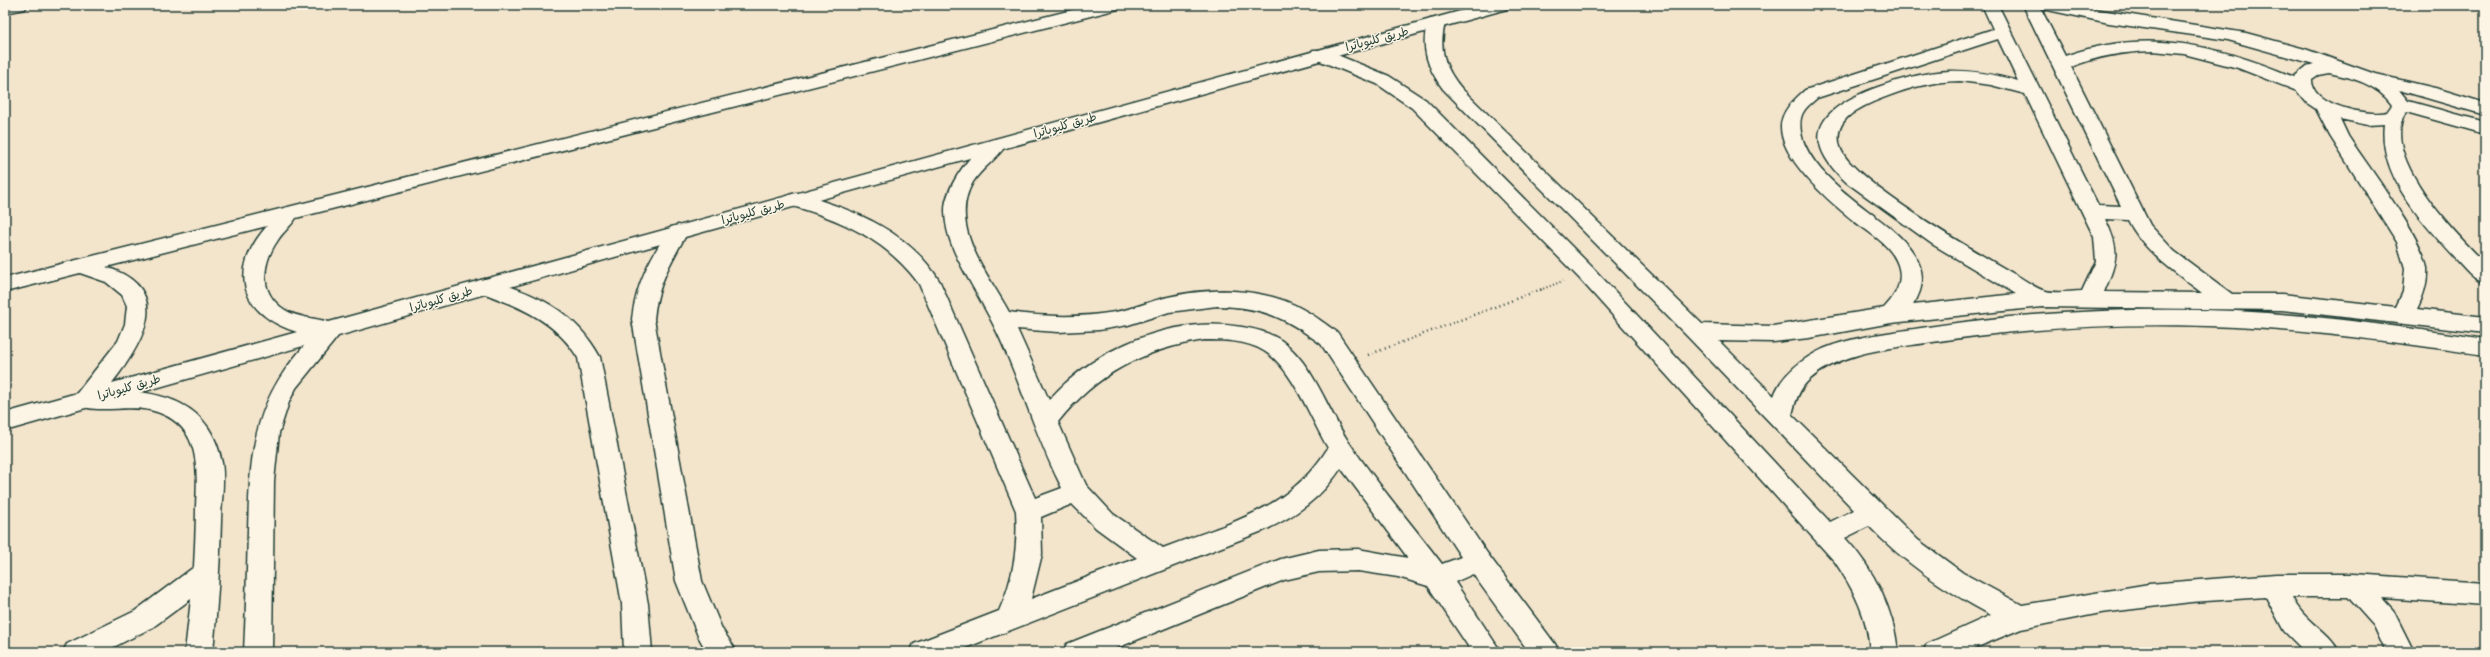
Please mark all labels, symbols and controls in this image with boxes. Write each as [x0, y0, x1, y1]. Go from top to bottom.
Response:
street label: طريق كليوباترا [1344, 24, 1410, 55]
street label: طريق كليوباترا [1032, 109, 1098, 142]
street label: طريق كليوباترا [720, 197, 786, 228]
street label: طريق كليوباترا [408, 283, 474, 316]
street label: طريق كليوباترا [96, 371, 162, 404]

